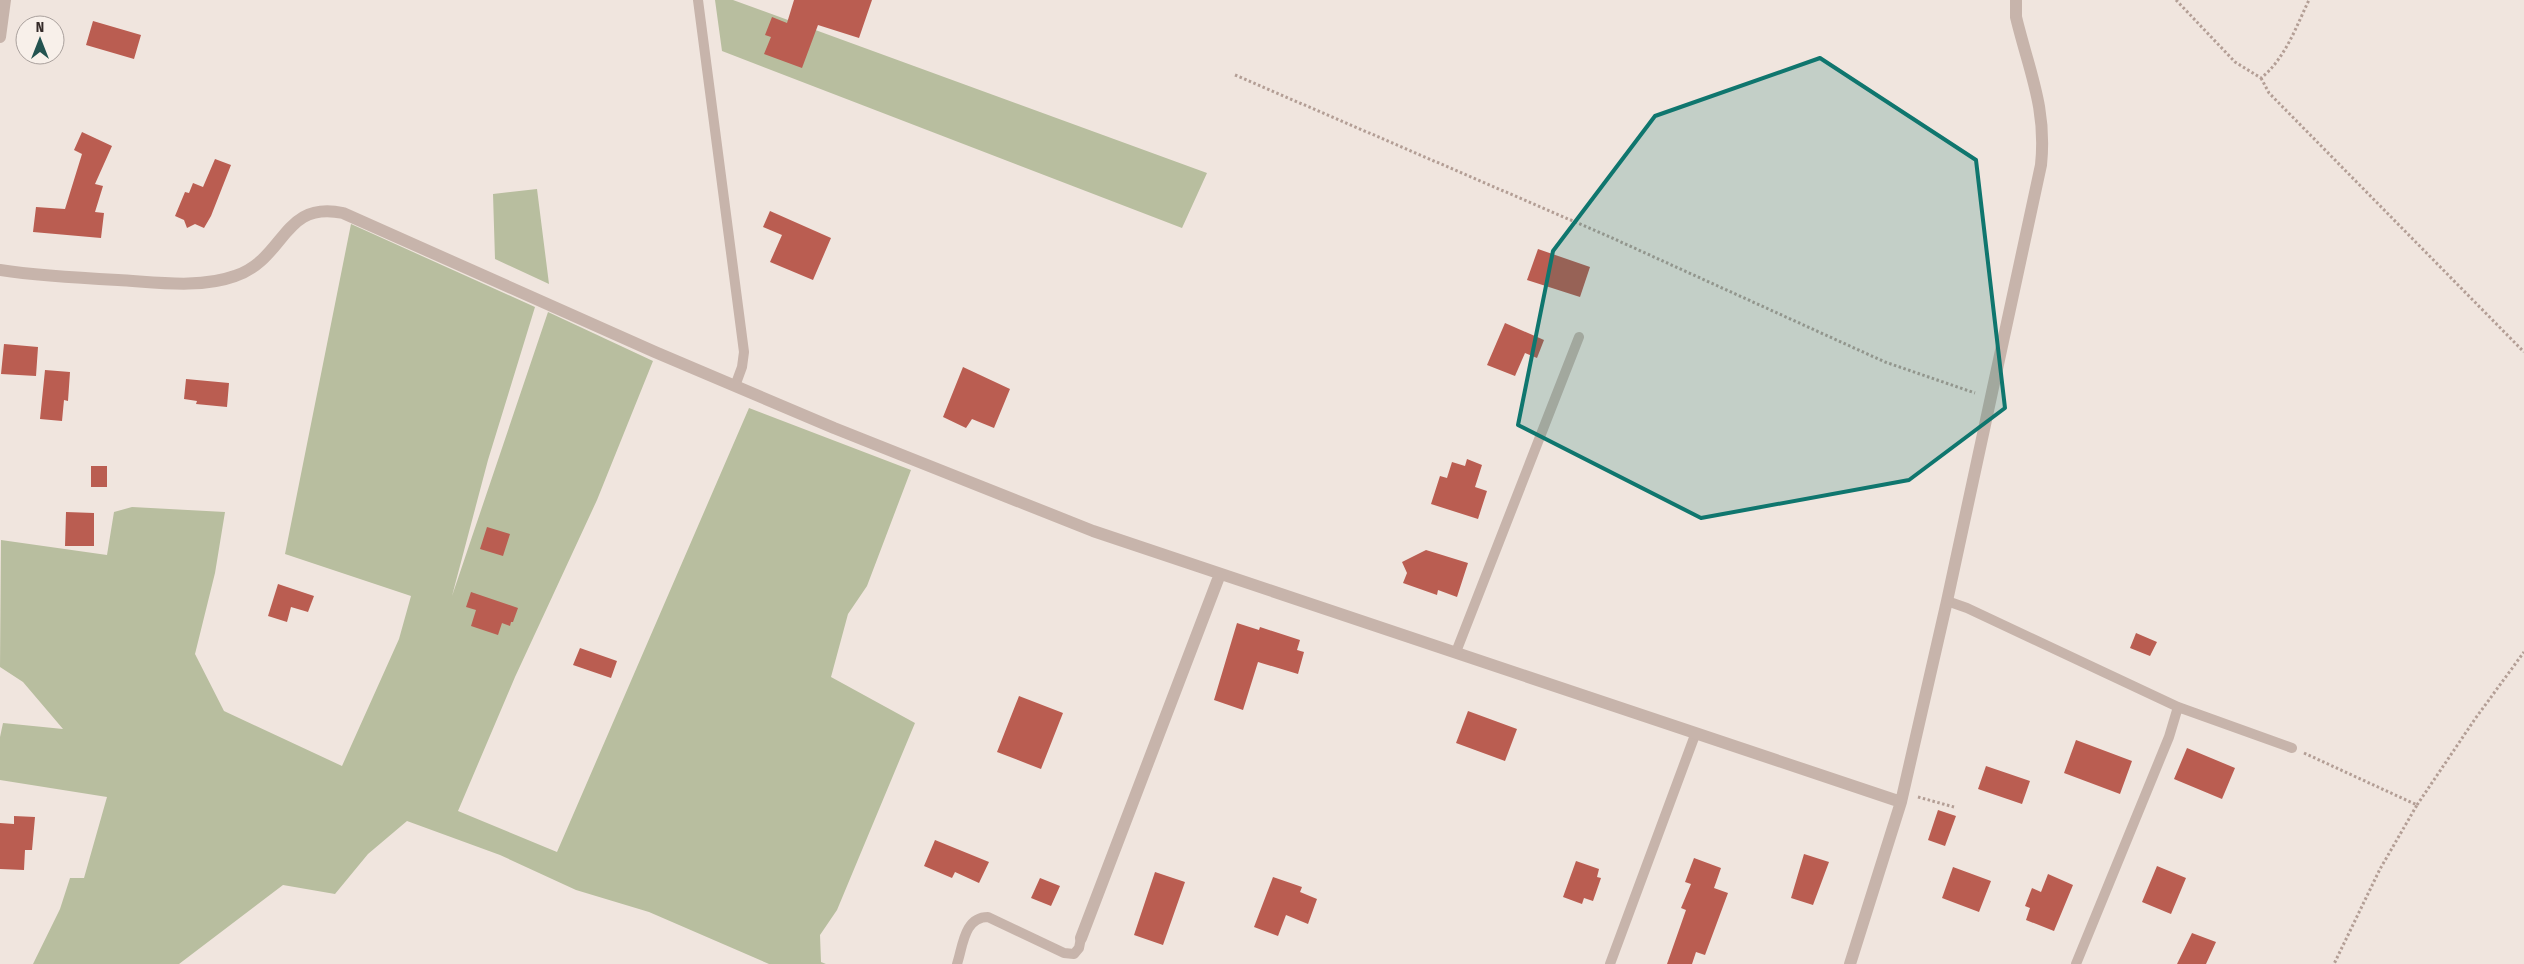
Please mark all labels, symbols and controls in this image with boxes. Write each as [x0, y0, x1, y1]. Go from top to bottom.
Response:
north arrow [15, 15, 65, 65]
text: N [36, 19, 44, 36]

